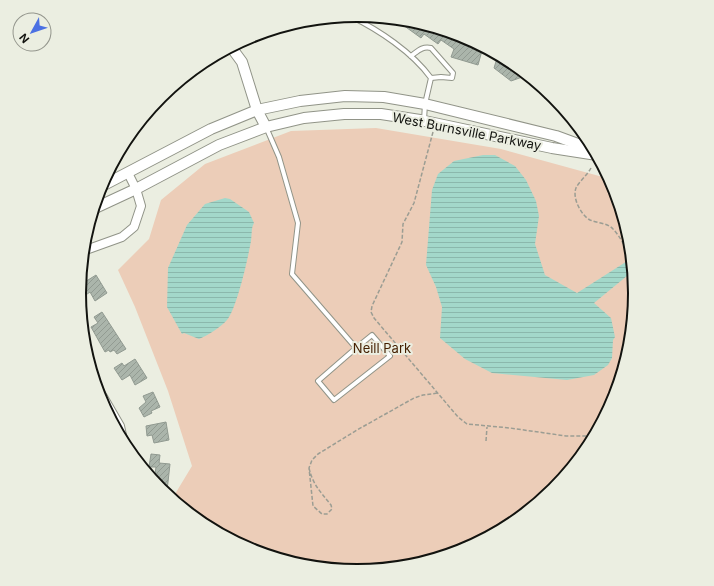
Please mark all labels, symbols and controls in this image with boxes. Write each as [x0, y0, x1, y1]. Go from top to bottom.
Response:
north arrow [12, 12, 52, 52]
text: N [16, 31, 32, 46]
street label: West Burnsville Parkway [391, 109, 543, 153]
park label: Neill Park [353, 340, 411, 356]

